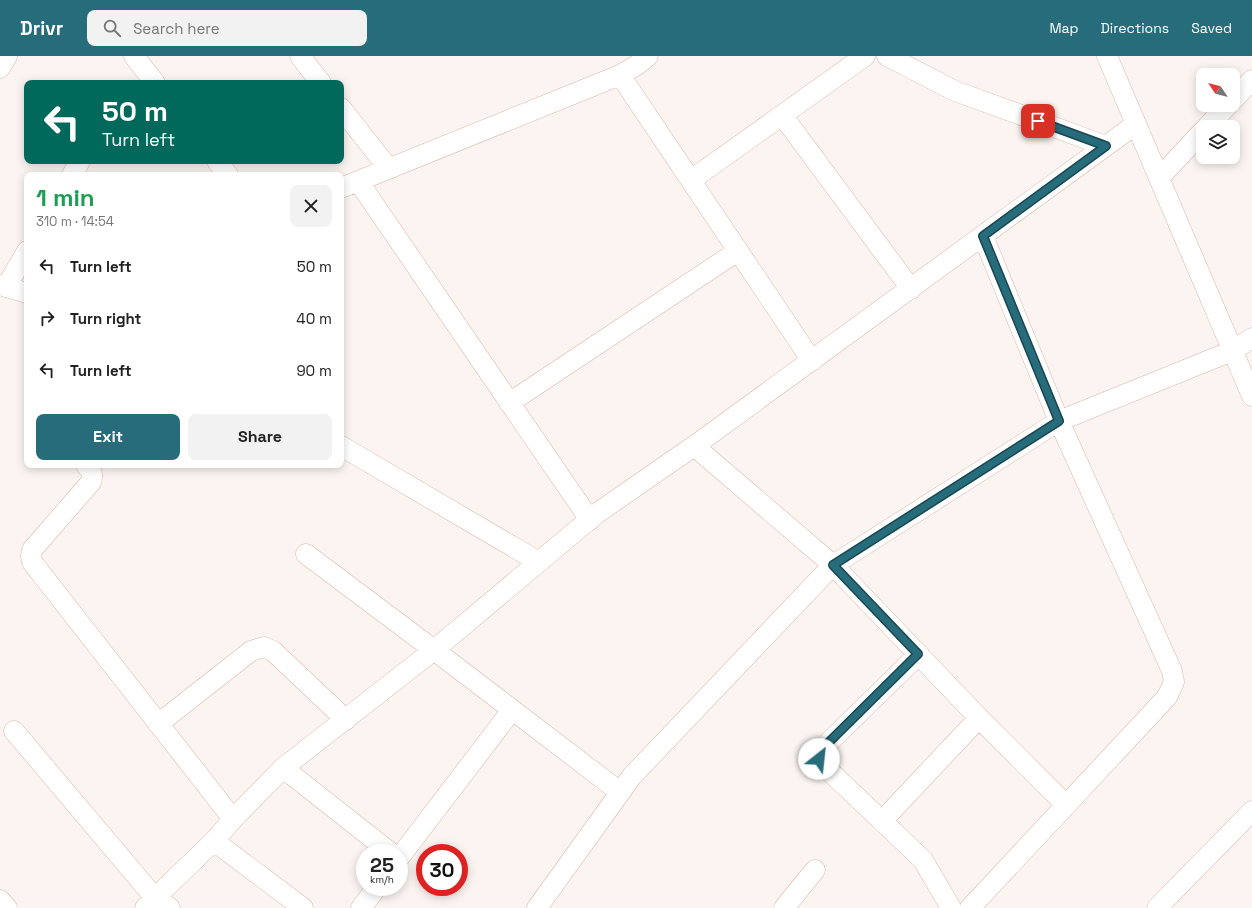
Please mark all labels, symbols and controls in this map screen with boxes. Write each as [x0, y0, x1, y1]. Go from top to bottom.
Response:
search box [87, 10, 367, 46]
text: Drivr [20, 16, 63, 41]
icon: search [101, 17, 123, 39]
text: Search here [133, 19, 220, 38]
text: Map [1049, 19, 1079, 37]
text: Directions [1101, 19, 1169, 37]
text: Saved [1191, 19, 1232, 37]
north arrow [1196, 68, 1240, 112]
map controls [1196, 68, 1240, 164]
text: 50 m [102, 93, 168, 129]
icon: left [36, 96, 88, 148]
pin [1021, 104, 1055, 138]
icon: arrive [1027, 110, 1049, 132]
button: layers [1196, 120, 1240, 164]
text: Turn left [102, 128, 175, 151]
text: 1 min [36, 182, 95, 213]
button: close [290, 185, 332, 227]
text: 310 m · 14:54 [36, 213, 114, 230]
icon: left [36, 255, 58, 277]
text: Turn left [70, 257, 132, 276]
text: 50 m [297, 257, 332, 276]
icon: right [36, 307, 58, 329]
text: Turn right [70, 309, 141, 328]
text: 40 m [296, 309, 332, 328]
icon: left [36, 359, 58, 381]
text: Turn left [70, 361, 132, 380]
text: 90 m [296, 361, 332, 380]
button: Exit [36, 414, 180, 460]
button: Share [188, 414, 332, 460]
position arrow [798, 738, 840, 780]
speed limit sign: 30 [416, 844, 468, 896]
text: 25 [370, 852, 394, 878]
text: km/h [370, 873, 394, 886]

